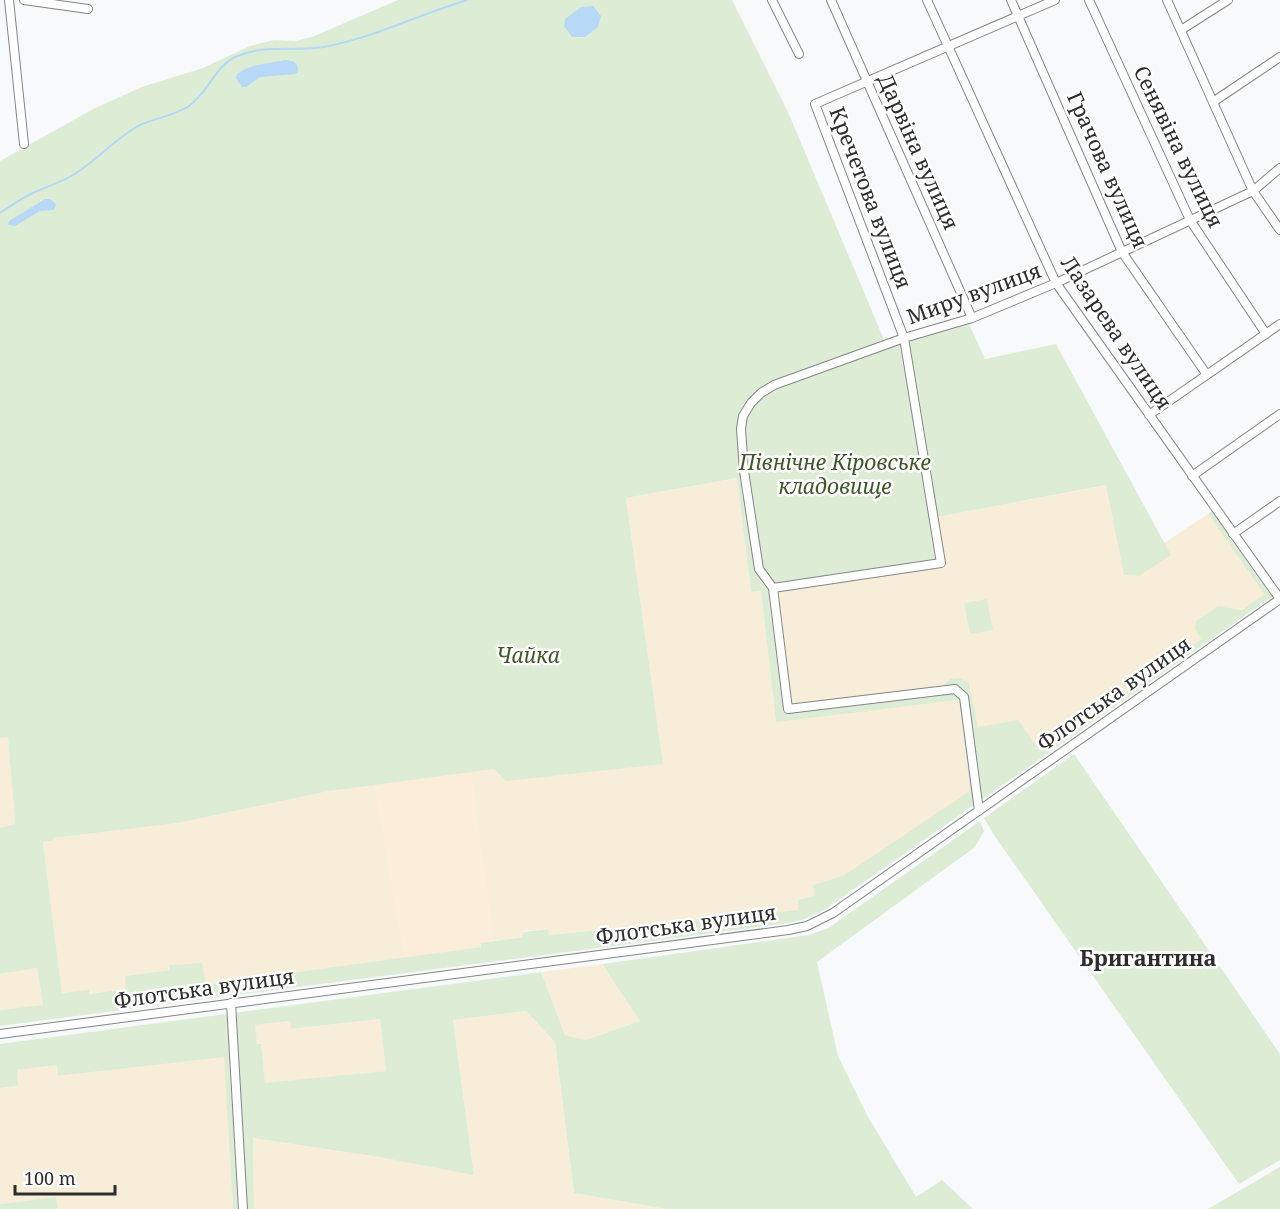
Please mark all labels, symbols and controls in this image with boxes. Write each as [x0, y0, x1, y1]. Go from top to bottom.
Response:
street label: Сенявіна вулиця [1128, 61, 1230, 232]
street label: Дарвіна вулиця [872, 69, 966, 234]
street label: Грачова вулиця [1061, 87, 1155, 252]
street label: Кречетова вулиця [823, 103, 919, 293]
street label: Лазарева вулиця [1055, 250, 1179, 415]
street label: Миру вулиця [902, 256, 1045, 330]
park label: Північне Кіровське кладовище [738, 448, 931, 500]
street label: Флотська вулиця [1031, 629, 1196, 757]
park label: Чайка [496, 641, 560, 669]
street label: Флотська вулиця [594, 897, 778, 951]
district label: Бригантина [1079, 942, 1217, 972]
street label: Флотська вулиця [112, 961, 296, 1015]
scale bar [15, 1158, 116, 1196]
text: 100 m [24, 1166, 76, 1190]

